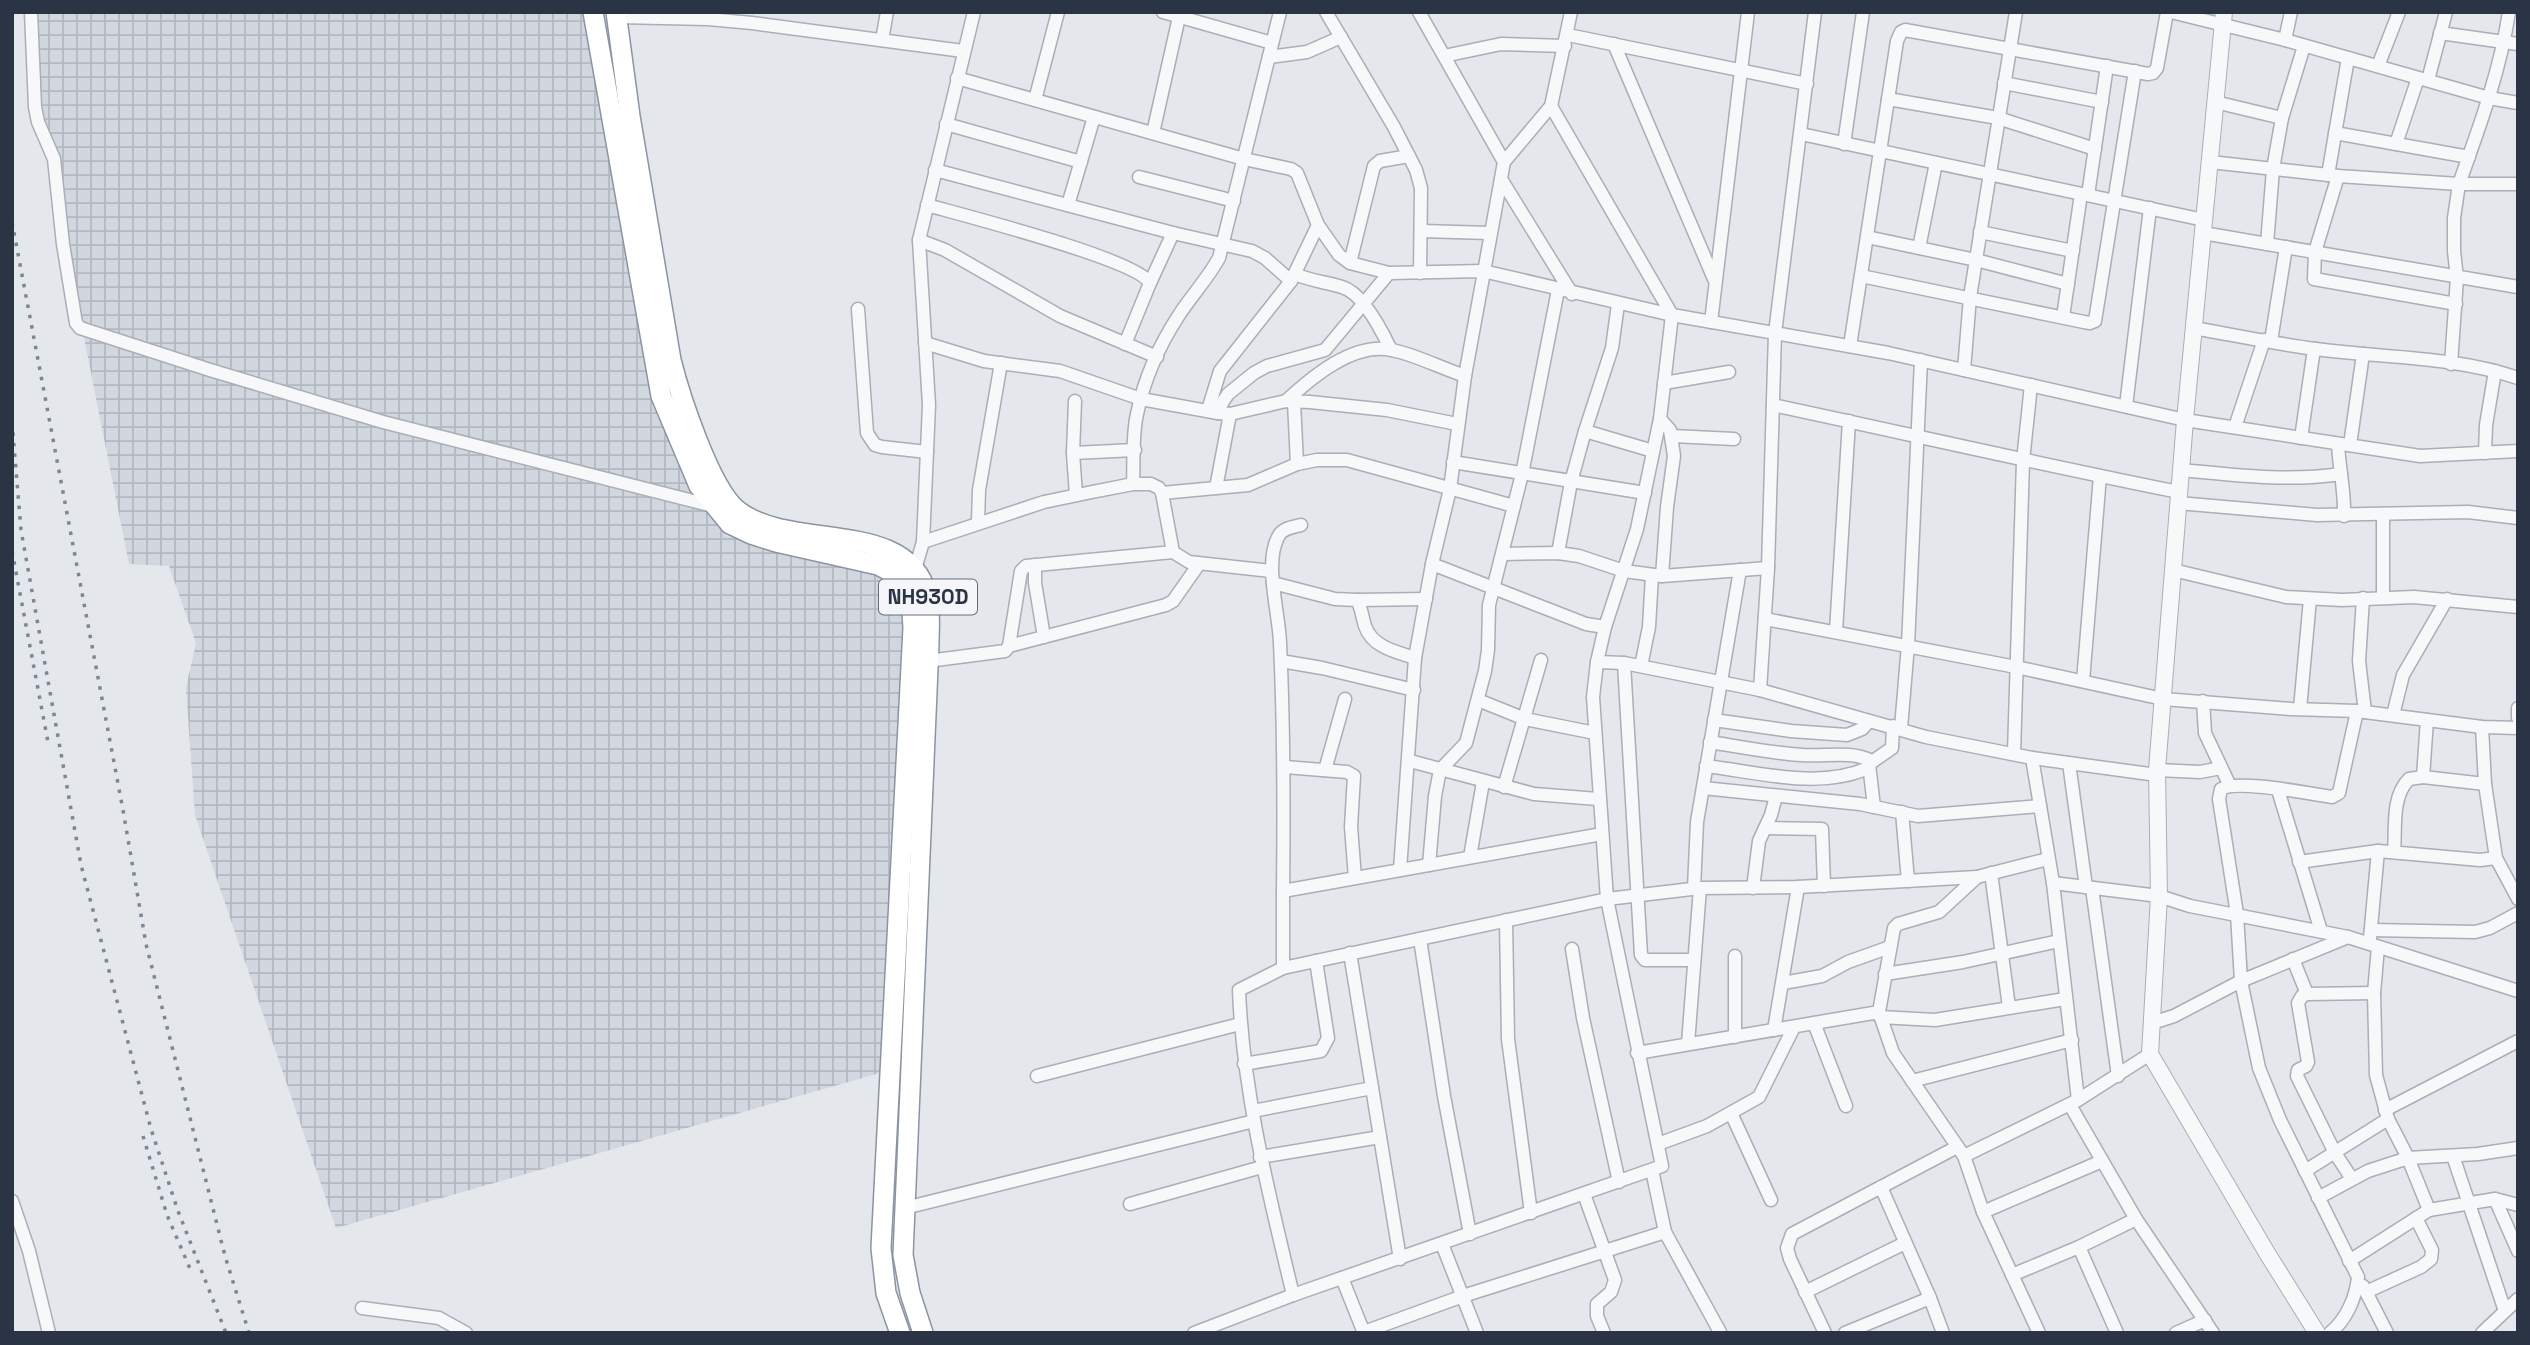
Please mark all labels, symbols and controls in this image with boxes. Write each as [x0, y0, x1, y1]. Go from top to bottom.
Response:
road number: NH930D [879, 580, 977, 614]

